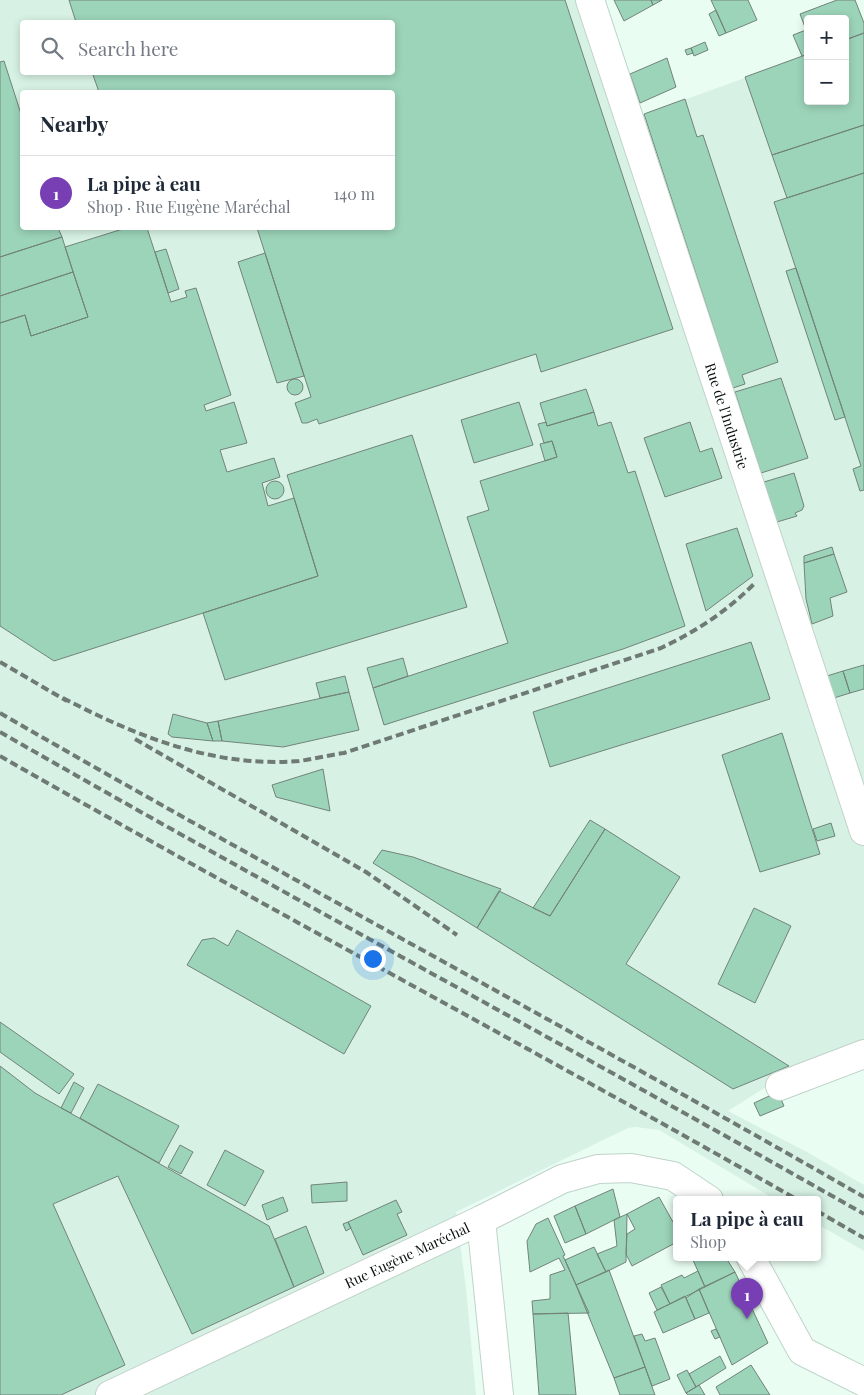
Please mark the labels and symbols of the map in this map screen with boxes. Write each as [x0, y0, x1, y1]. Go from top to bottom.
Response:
street label: Rue de l'Industrie [701, 360, 753, 472]
your location [360, 946, 386, 972]
street label: Rue Eugène Maréchal [341, 1218, 473, 1292]
pin: 1 [731, 1278, 763, 1319]

